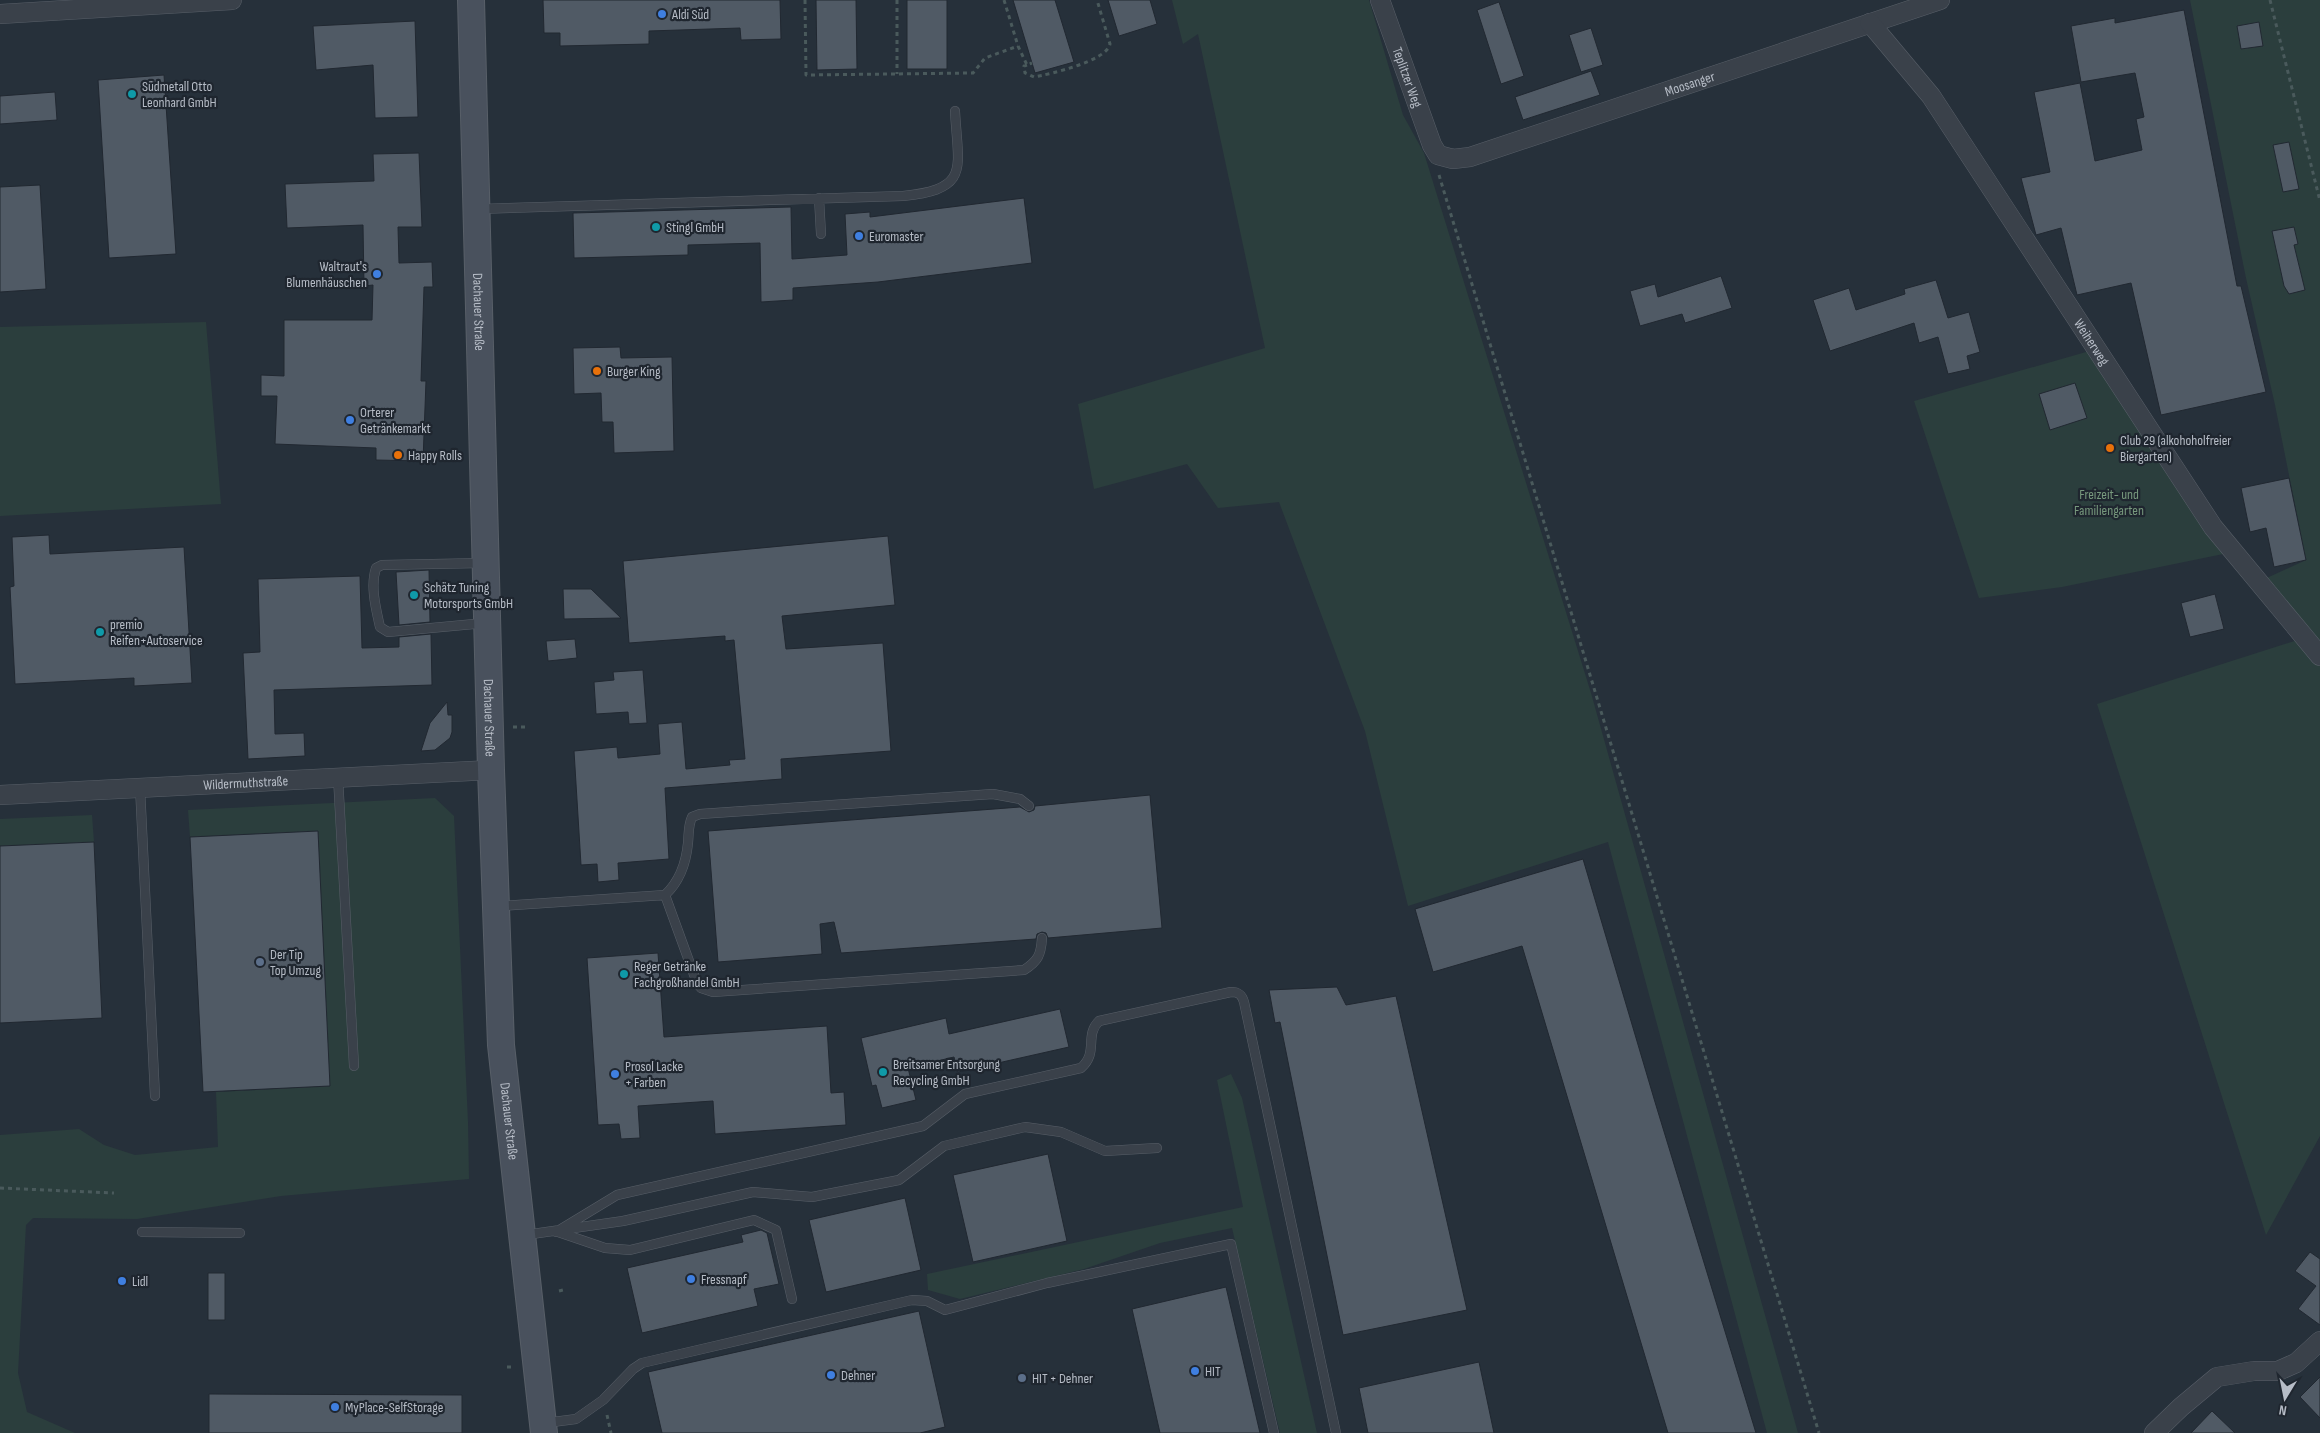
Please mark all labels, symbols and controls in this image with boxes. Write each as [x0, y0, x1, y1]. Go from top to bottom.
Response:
place label: Aldi Süd [671, 6, 709, 23]
marker: Aldi Süd [656, 8, 668, 20]
street label: Teplitzer Weg [1389, 45, 1426, 110]
street label: Moosanger [1663, 68, 1717, 100]
place label: Südmetall Otto Leonhard GmbH [142, 78, 217, 111]
marker: Südmetall Otto Leonhard GmbH [126, 88, 138, 100]
place label: Stingl GmbH [666, 219, 724, 236]
marker: Stingl GmbH [650, 221, 662, 233]
place label: Euromaster [869, 228, 923, 245]
marker: Euromaster [853, 230, 865, 242]
place label: Waltraut's Blumenhäuschen [286, 258, 367, 291]
marker: Waltraut's Blumenhäuschen [371, 268, 383, 280]
street label: Dachauer Straße [469, 273, 488, 351]
street label: Weiherweg [2070, 316, 2113, 369]
place label: Burger King [607, 363, 661, 380]
marker: Burger King [591, 365, 603, 377]
place label: Orterer Getränkemarkt [360, 404, 431, 437]
marker: Orterer Getränkemarkt [344, 414, 356, 426]
place label: Club 29 (alkohoholfreier Biergarten) [2120, 432, 2231, 465]
marker: Club 29 (alkohoholfreier Biergarten) [2104, 442, 2116, 454]
place label: Happy Rolls [408, 447, 462, 464]
marker: Happy Rolls [392, 449, 404, 461]
park label: Freizeit- und Familiengarten [2074, 486, 2144, 519]
place label: Schätz Tuning Motorsports GmbH [424, 579, 513, 612]
marker: Schätz Tuning Motorsports GmbH [408, 589, 420, 601]
place label: premio Reifen+Autoservice [110, 616, 203, 649]
marker: premio Reifen+Autoservice [94, 626, 106, 638]
street label: Dachauer Straße [480, 679, 499, 757]
street label: Wildermuthstraße [203, 772, 289, 794]
place label: Der Tip Top Umzug [270, 946, 321, 979]
marker: Der Tip Top Umzug [254, 956, 266, 968]
place label: Reger Getränke Fachgroßhandel GmbH [634, 958, 740, 991]
marker: Reger Getränke Fachgroßhandel GmbH [618, 968, 630, 980]
place label: Breitsamer Entsorgung Recycling GmbH [893, 1056, 1001, 1089]
place label: Prosol Lacke + Farben [625, 1058, 683, 1091]
marker: Breitsamer Entsorgung Recycling GmbH [877, 1066, 889, 1078]
marker: Prosol Lacke + Farben [609, 1068, 621, 1080]
street label: Dachauer Straße [496, 1081, 522, 1161]
place label: Fressnapf [701, 1271, 748, 1288]
place label: Lidl [132, 1273, 148, 1290]
marker: Fressnapf [685, 1273, 697, 1285]
marker: Lidl [116, 1275, 128, 1287]
place label: HIT [1205, 1363, 1221, 1380]
marker: HIT [1189, 1365, 1201, 1377]
place label: Dehner [841, 1367, 875, 1384]
marker: Dehner [825, 1369, 837, 1381]
place label: HIT + Dehner [1032, 1370, 1093, 1387]
marker: HIT + Dehner [1016, 1372, 1028, 1384]
north arrow [2260, 1373, 2310, 1423]
place label: MyPlace-SelfStorage [345, 1399, 443, 1416]
marker: MyPlace-SelfStorage [329, 1401, 341, 1413]
text: N [2278, 1401, 2288, 1419]

